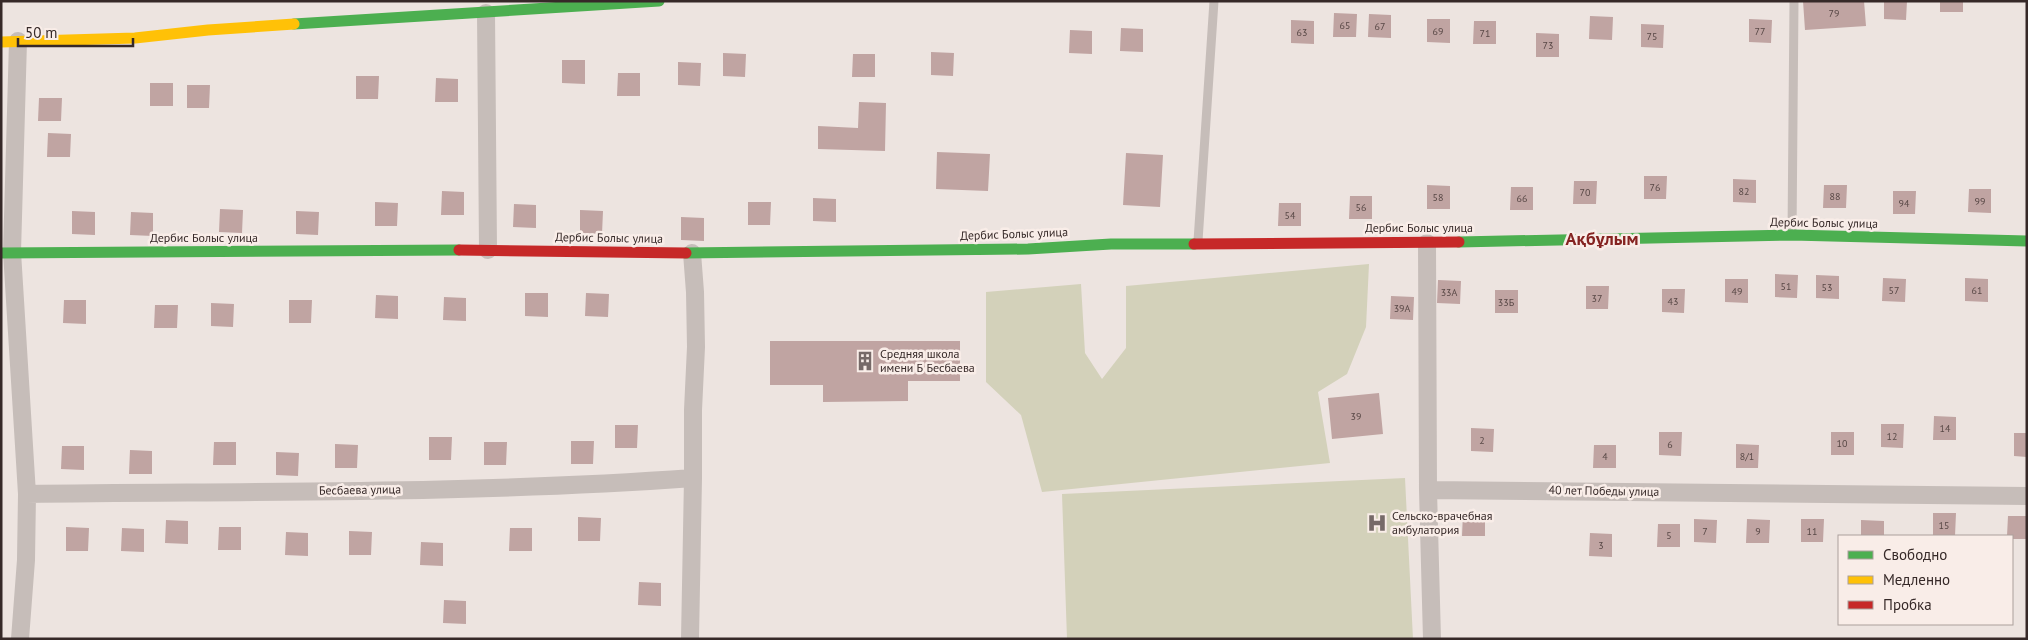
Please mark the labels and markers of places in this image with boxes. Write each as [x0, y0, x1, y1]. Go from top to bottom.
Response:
place label: Средняя школа имени Б Бесбаева [880, 346, 975, 375]
building icon: Средняя школа имени Б Бесбаева [854, 350, 876, 372]
place label: Сельско-врачебная амбулатория [1392, 508, 1492, 537]
hospital icon: Сельско-врачебная амбулатория [1366, 512, 1388, 534]

